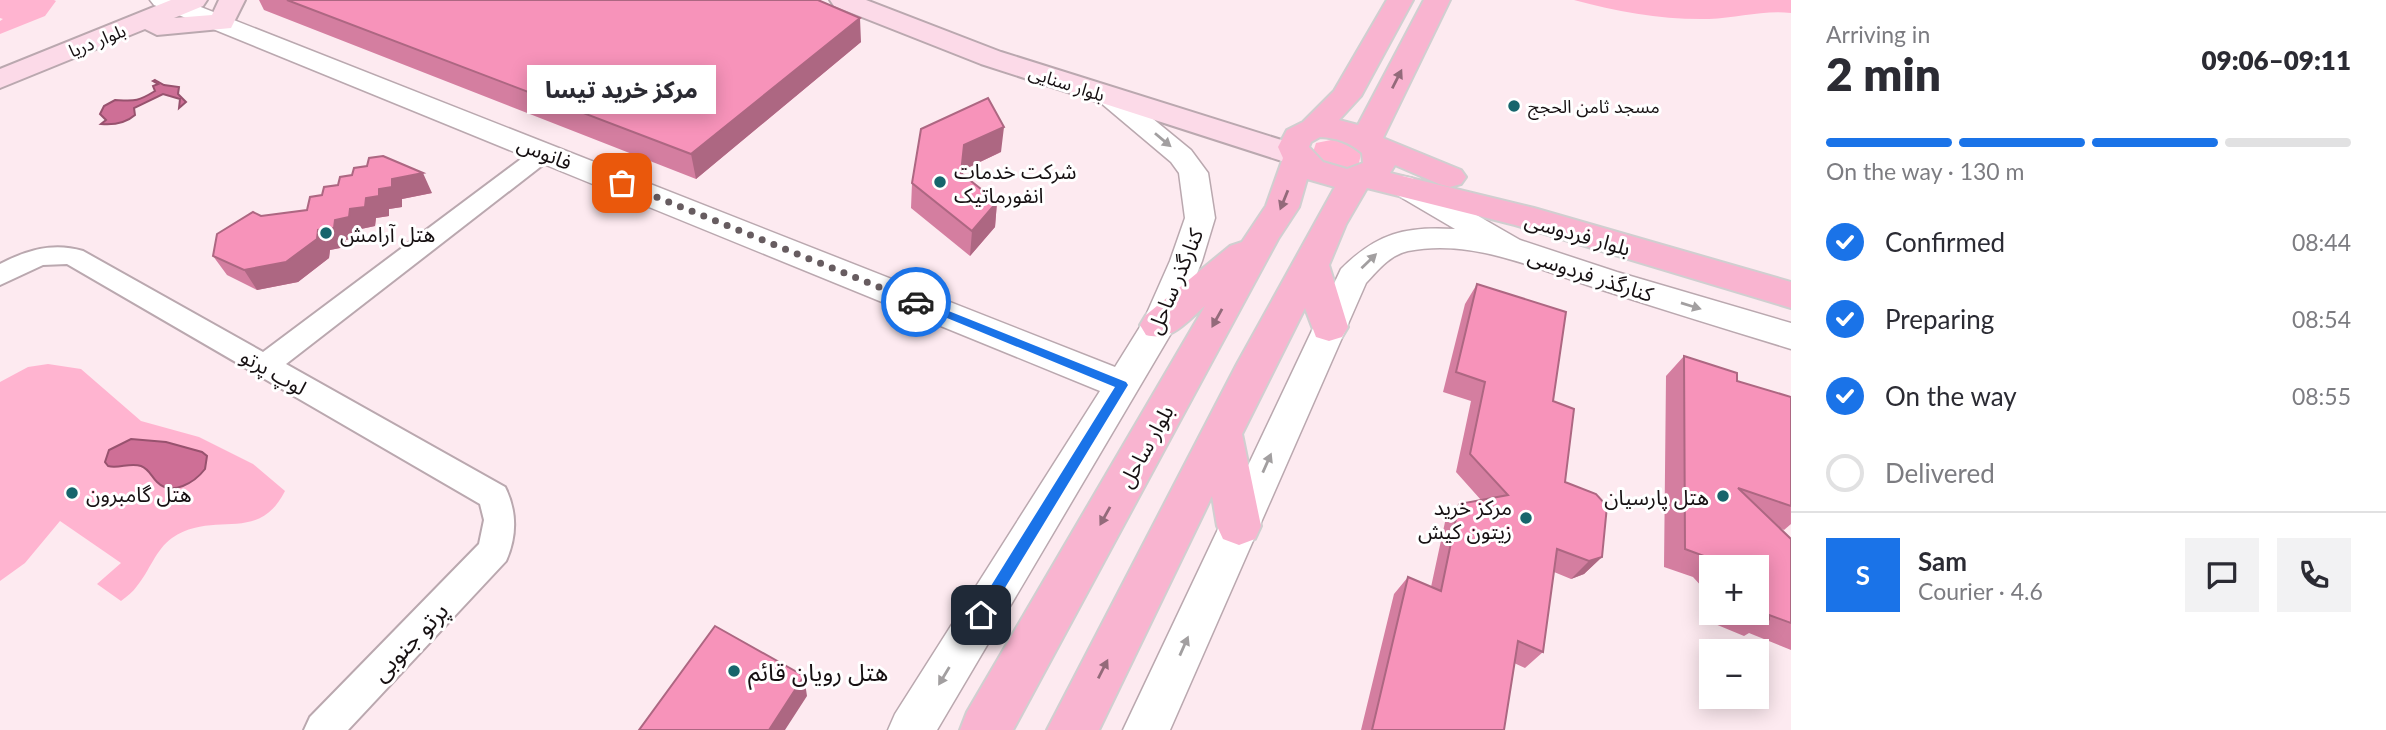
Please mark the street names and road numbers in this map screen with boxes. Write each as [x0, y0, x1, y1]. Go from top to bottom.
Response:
street label: بلوار دریا [65, 19, 129, 62]
street label: بلوار سنایی [1026, 60, 1108, 107]
street label: فانوس [514, 130, 576, 175]
street label: بلوار فردوسی [1522, 206, 1634, 261]
street label: کنارگذر ساحل [1141, 224, 1208, 338]
street label: کنارگذر فردوسی [1525, 242, 1657, 307]
street label: لوپ پرتو [235, 342, 311, 402]
street label: بلوار ساحل [1112, 400, 1179, 492]
street label: پرتو جنوبی [364, 596, 455, 688]

